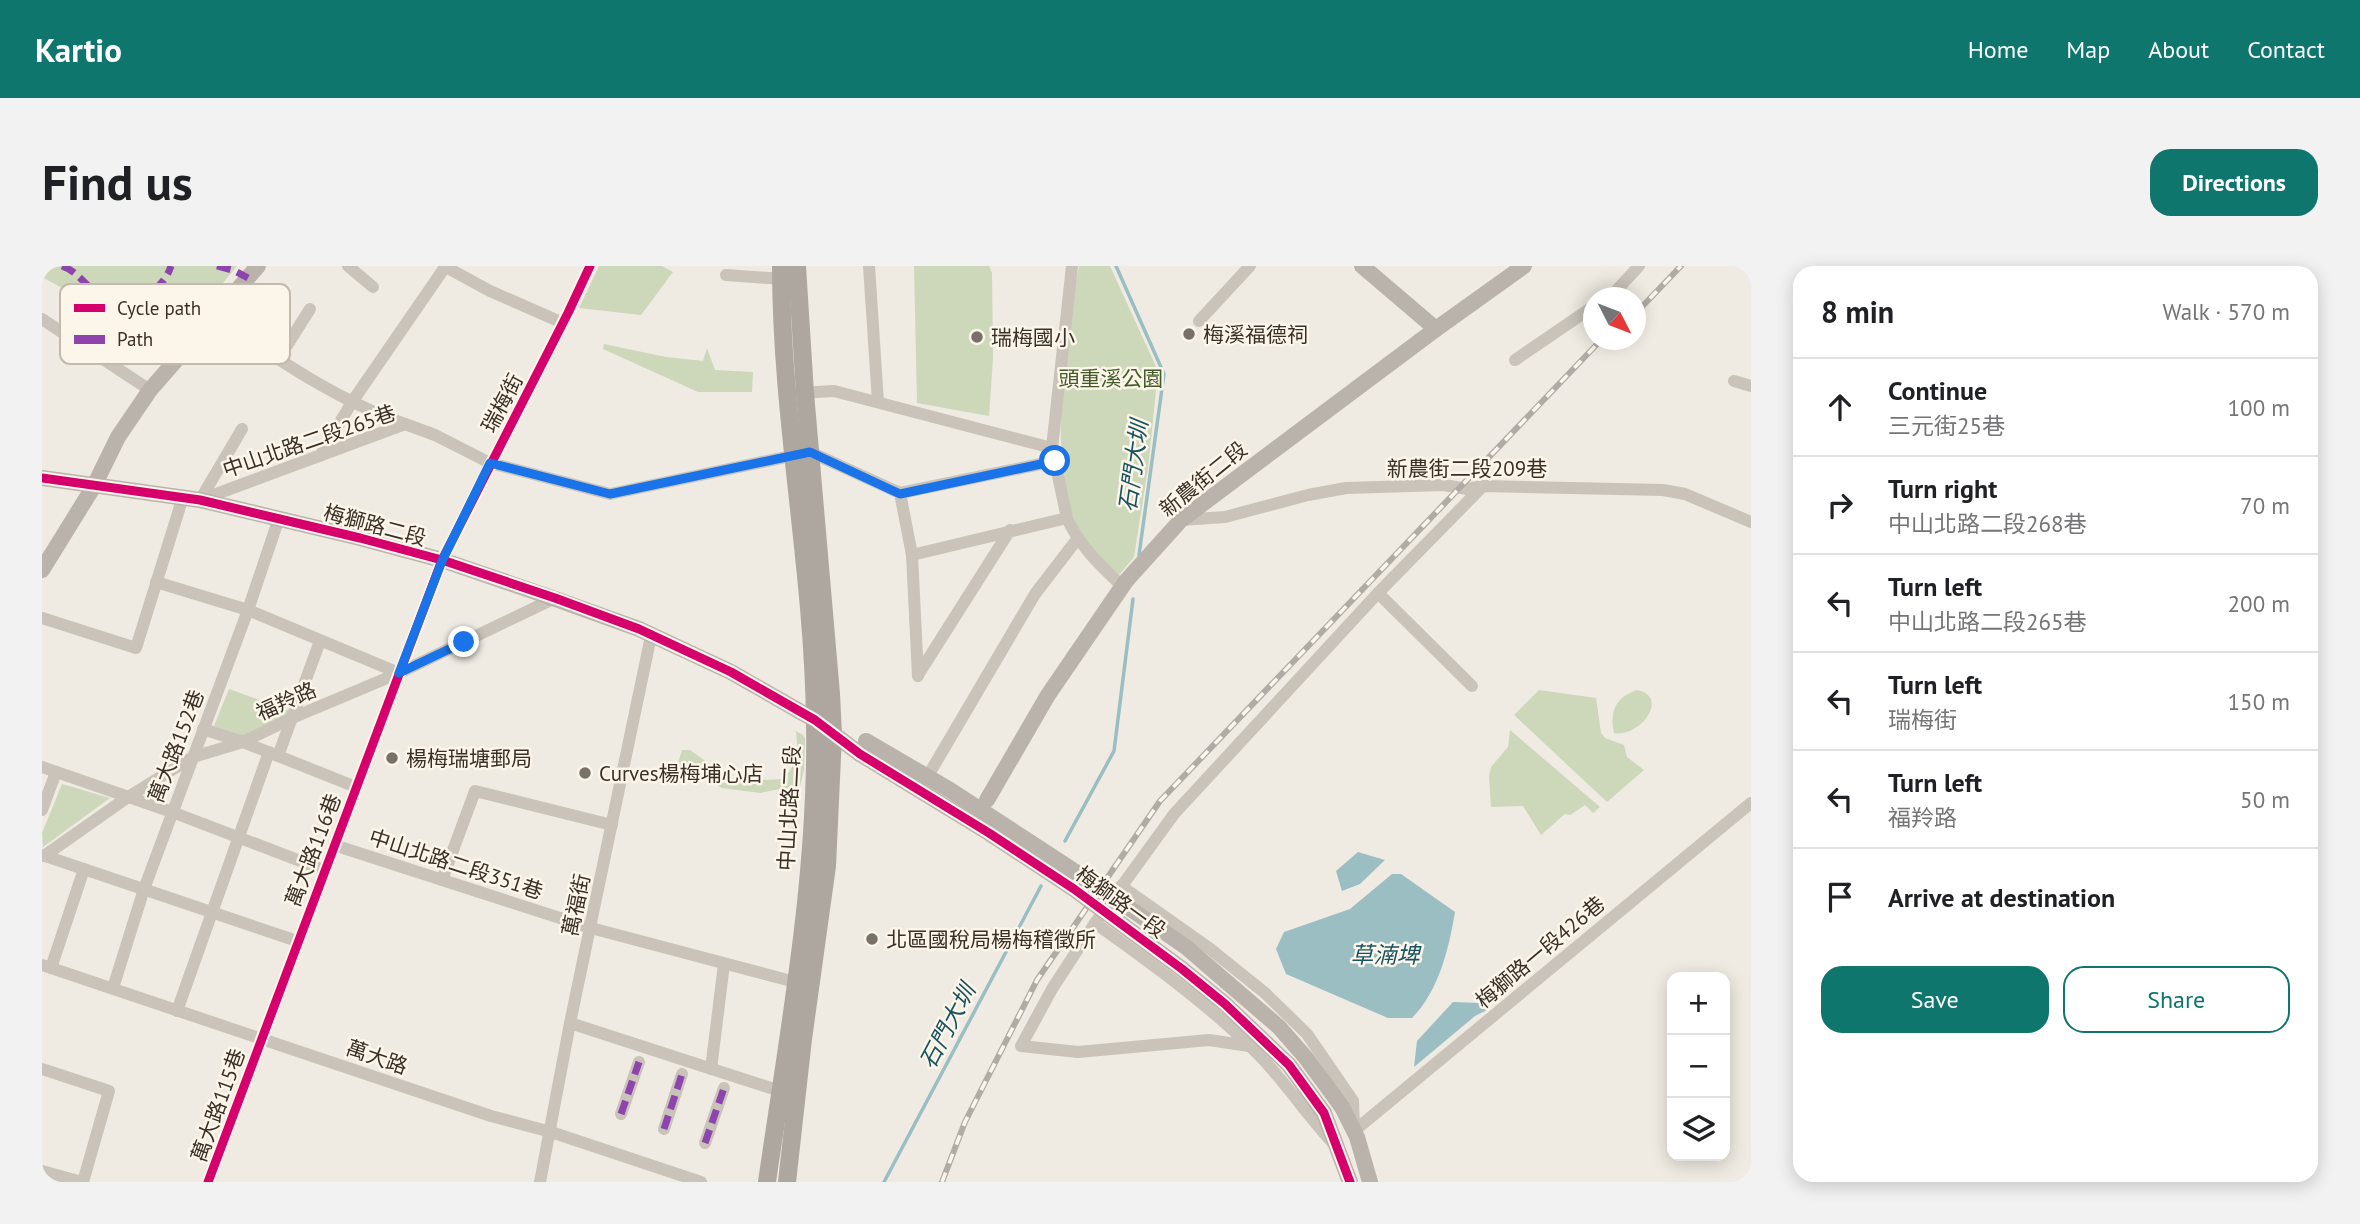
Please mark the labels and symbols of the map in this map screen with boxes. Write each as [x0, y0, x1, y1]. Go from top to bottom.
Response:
legend [60, 284, 290, 364]
north arrow [1583, 287, 1646, 350]
text: Cycle path [117, 296, 201, 320]
place label: 梅溪福德祠 [1203, 321, 1308, 348]
place label: 瑞梅國小 [991, 324, 1075, 351]
marker: 梅溪福德祠 [1181, 326, 1197, 342]
text: Path [117, 327, 153, 351]
marker: 瑞梅國小 [969, 329, 985, 345]
park label: 頭重溪公園 [1059, 365, 1164, 392]
street label: 瑞梅街 [475, 369, 529, 437]
street label: 中山北路二段265巷 [219, 399, 399, 483]
water label: 石門大圳 [1112, 415, 1154, 514]
street label: 新農街二段 [1154, 435, 1252, 523]
route start [1039, 445, 1070, 476]
street label: 新農街二段209巷 [1387, 455, 1547, 482]
street label: 梅獅路二段 [321, 498, 429, 552]
route end [448, 626, 479, 657]
street label: 福羚路 [252, 676, 320, 726]
street label: 萬大路152巷 [142, 686, 210, 806]
street label: 中山北路二段 [772, 744, 806, 872]
place label: 楊梅瑞塘郵局 [406, 745, 532, 772]
marker: 楊梅瑞塘郵局 [384, 750, 400, 766]
place label: Curves楊梅埔心店 [599, 760, 764, 787]
marker: Curves楊梅埔心店 [577, 765, 593, 781]
street label: 萬大路116巷 [279, 790, 347, 910]
street label: 中山北路二段351巷 [366, 823, 546, 905]
street label: 梅獅路一段 [1071, 860, 1171, 944]
street label: 萬福街 [556, 871, 596, 939]
street label: 梅獅路一段426巷 [1470, 890, 1610, 1014]
place label: 北區國稅局楊梅稽徵所 [886, 926, 1096, 953]
marker: 北區國稅局楊梅稽徵所 [864, 931, 880, 947]
water label: 草湳埤 [1351, 940, 1423, 969]
water label: 石門大圳 [913, 976, 983, 1073]
street label: 萬大路 [343, 1034, 411, 1080]
street label: 萬大路115巷 [185, 1045, 251, 1165]

